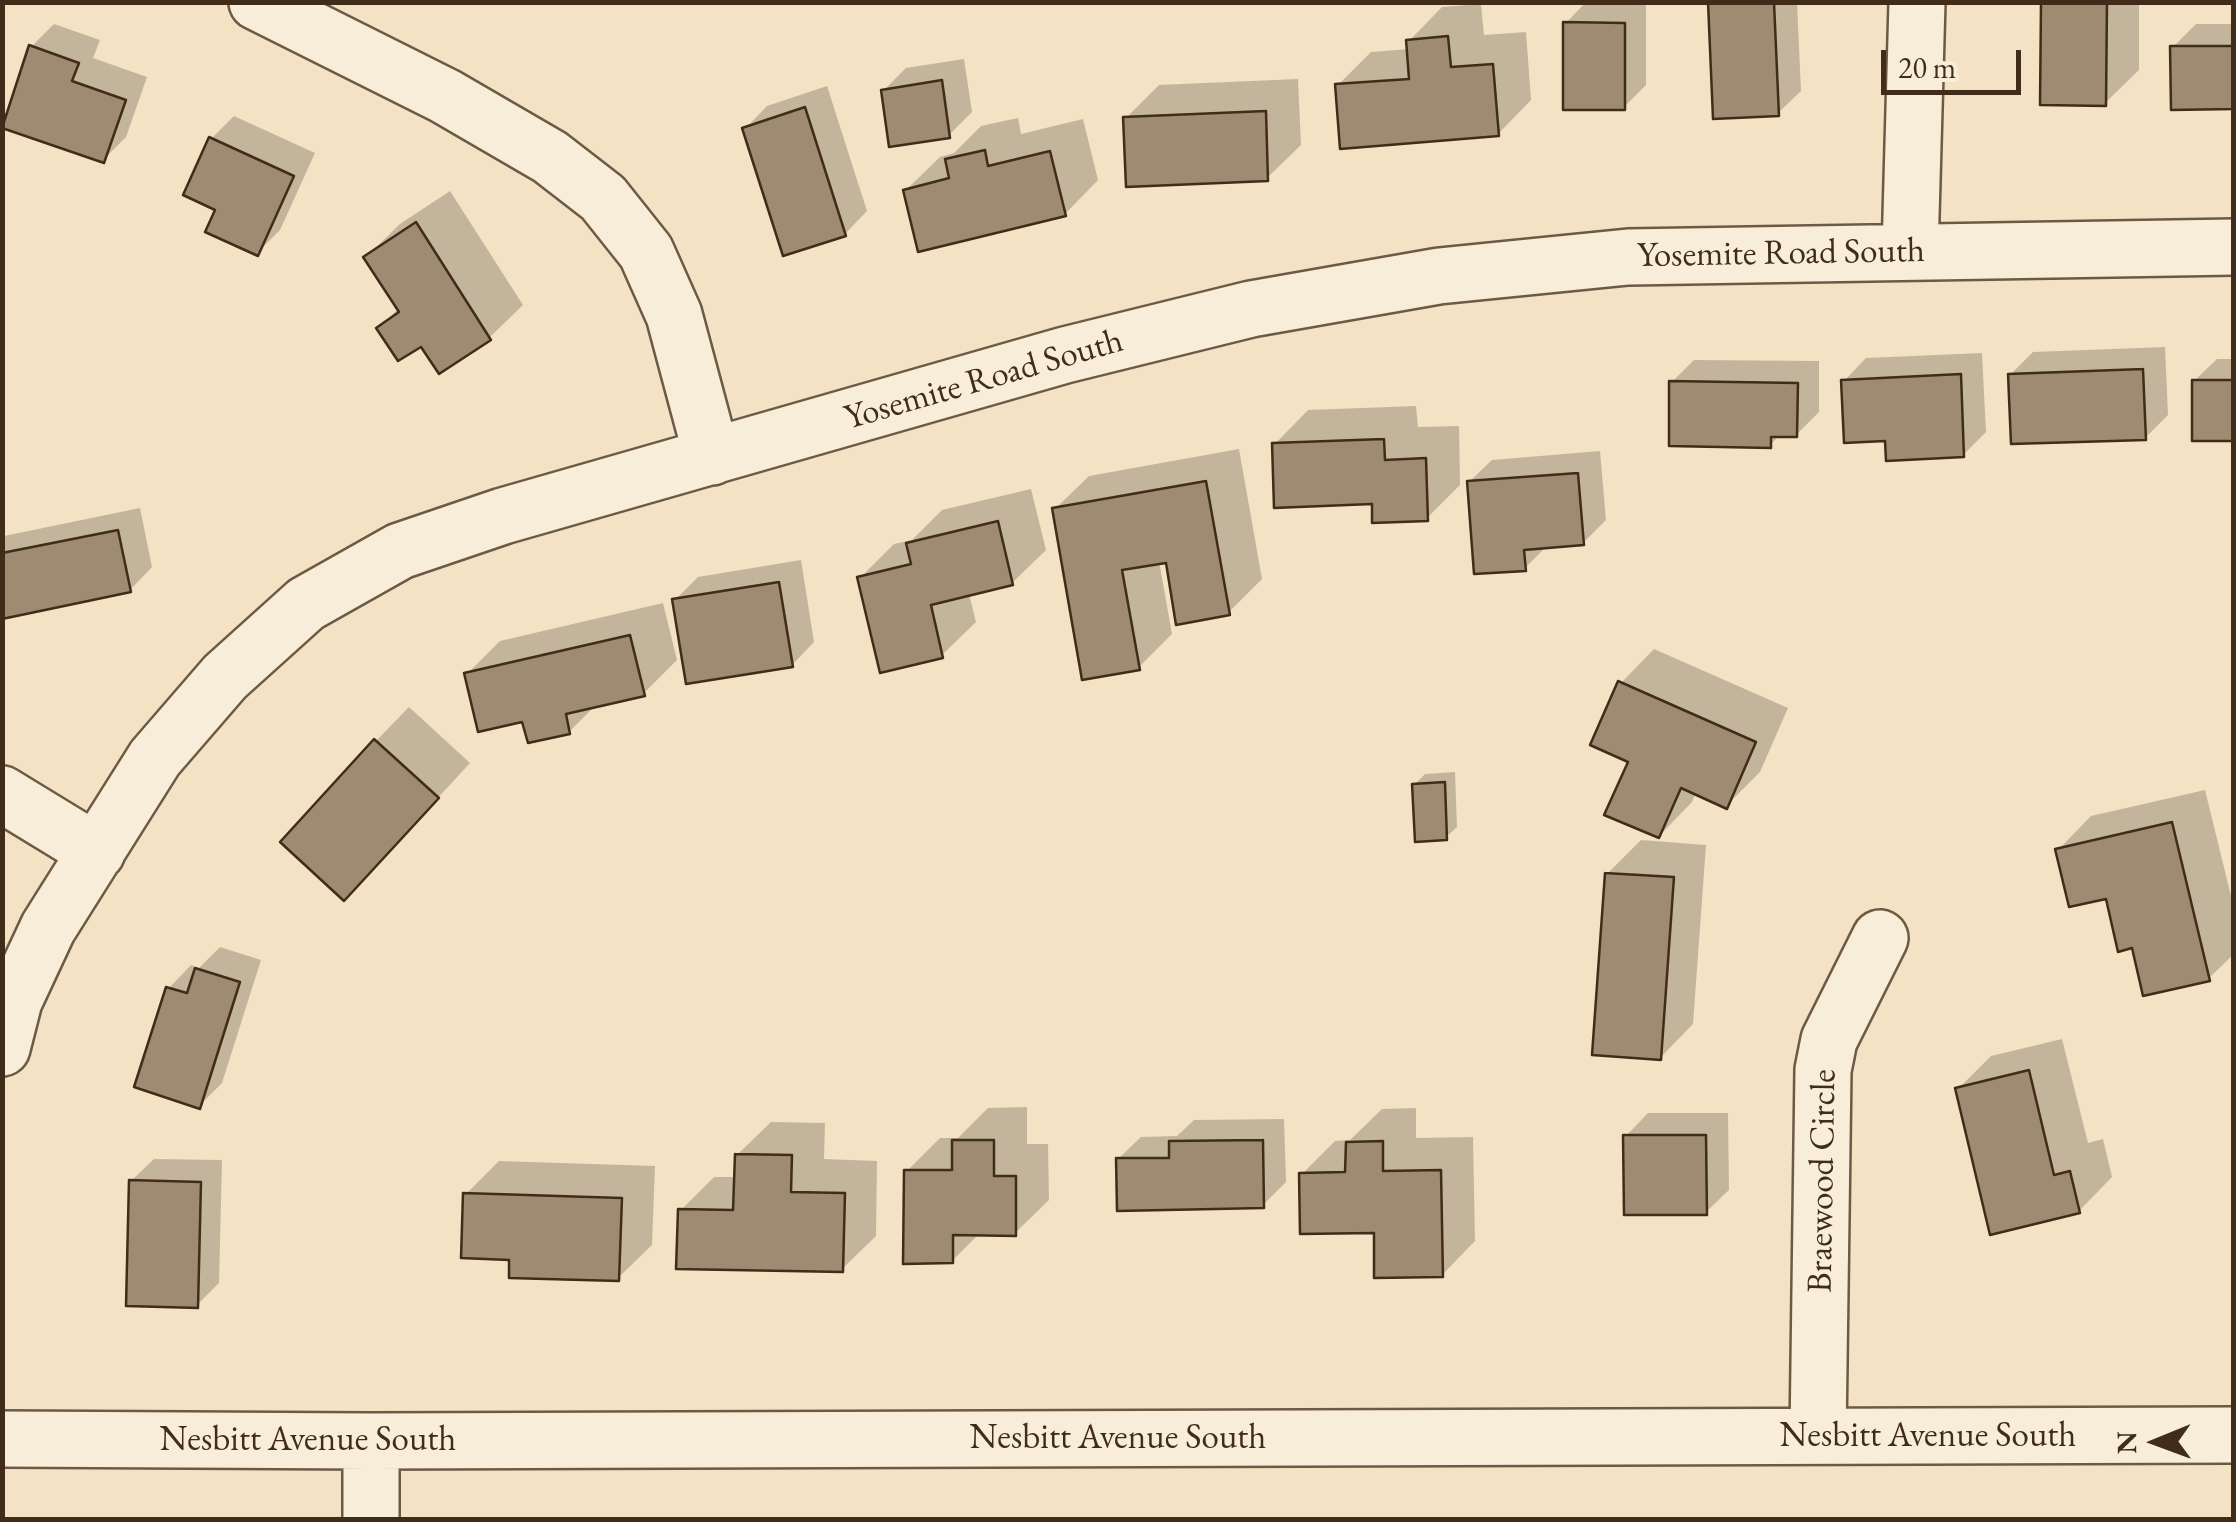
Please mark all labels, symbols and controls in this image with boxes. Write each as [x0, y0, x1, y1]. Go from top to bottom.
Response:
scale bar [1886, 30, 2026, 92]
text: 20 m [1898, 48, 1956, 87]
street label: Yosemite Road South [1637, 230, 1925, 278]
street label: Yosemite Road South [840, 320, 1128, 440]
street label: Braewood Circle [1800, 1069, 1846, 1293]
north arrow [2106, 1392, 2206, 1492]
street label: Nesbitt Avenue South [1780, 1415, 2076, 1457]
street label: Nesbitt Avenue South [970, 1417, 1266, 1459]
street label: Nesbitt Avenue South [160, 1419, 456, 1461]
text: N [2108, 1431, 2144, 1454]

